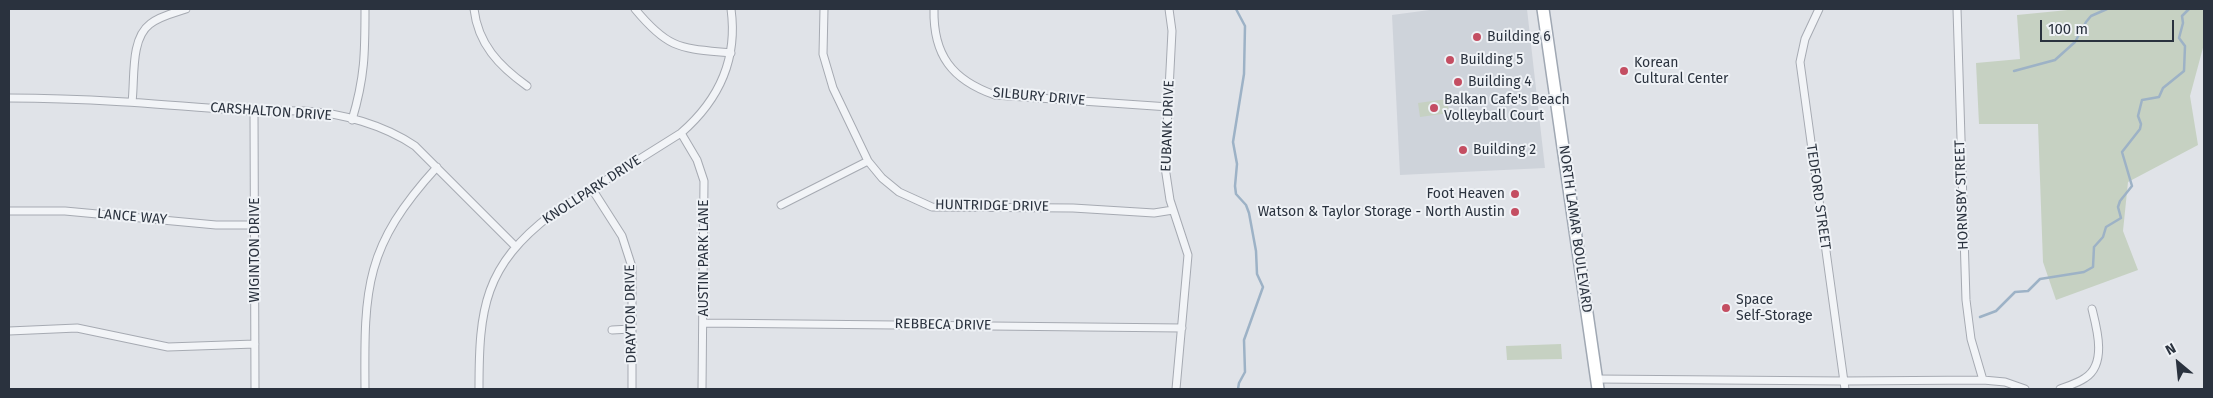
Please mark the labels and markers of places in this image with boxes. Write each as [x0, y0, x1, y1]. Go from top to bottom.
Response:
place label: Building 6 [1487, 29, 1551, 45]
marker: Building 6 [1471, 31, 1483, 43]
place label: Building 5 [1460, 52, 1523, 68]
marker: Building 5 [1444, 54, 1456, 66]
place label: Korean Cultural Center [1634, 55, 1729, 88]
marker: Korean Cultural Center [1618, 65, 1630, 77]
place label: Building 4 [1468, 74, 1532, 90]
marker: Building 4 [1452, 76, 1464, 88]
place label: Balkan Cafe's Beach Volleyball Court [1444, 92, 1570, 124]
marker: Balkan Cafe's Beach Volleyball Court [1428, 102, 1440, 114]
place label: Building 2 [1473, 142, 1536, 158]
marker: Building 2 [1457, 144, 1469, 156]
place label: Foot Heaven [1426, 186, 1505, 202]
marker: Foot Heaven [1509, 188, 1521, 200]
place label: Watson & Taylor Storage - North Austin [1258, 204, 1505, 220]
marker: Watson & Taylor Storage - North Austin [1509, 206, 1521, 218]
place label: Space Self-Storage [1736, 292, 1813, 324]
marker: Space Self-Storage [1720, 302, 1732, 314]

